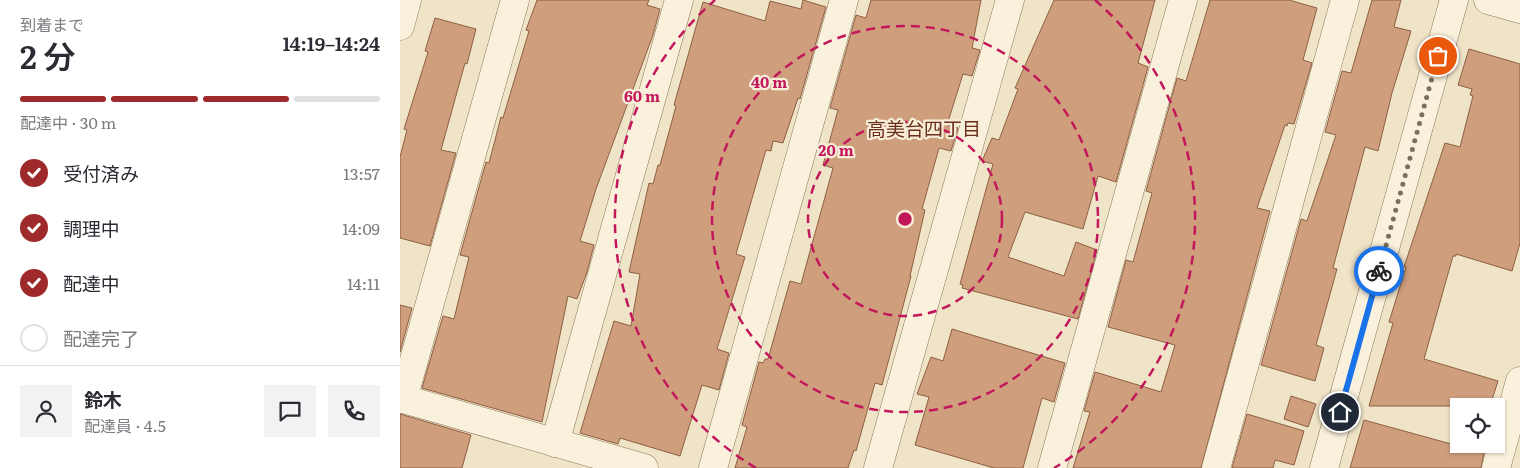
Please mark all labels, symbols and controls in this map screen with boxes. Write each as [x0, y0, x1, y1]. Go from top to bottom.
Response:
text: 到着まで [20, 12, 84, 36]
text: 14:19–14:24 [282, 29, 380, 57]
text: 2 分 [20, 31, 75, 79]
pin [1417, 35, 1459, 77]
icon: bag [1424, 42, 1452, 70]
text: 40 m [751, 70, 787, 93]
text: 60 m [624, 84, 660, 107]
text: 配達中 · 30 m [20, 110, 116, 134]
district label: 高美台四丁目 [867, 114, 981, 142]
text: 20 m [818, 138, 854, 161]
icon: check [20, 159, 48, 187]
text: 受付済み [63, 159, 139, 187]
text: 13:57 [343, 161, 380, 185]
centre of rings [896, 210, 914, 228]
icon: check [20, 214, 48, 242]
text: 調理中 [63, 214, 120, 242]
text: 14:09 [342, 216, 380, 240]
courier [1354, 246, 1404, 296]
icon: bike [1365, 257, 1393, 285]
icon: check [20, 269, 48, 297]
text: 配達中 [63, 269, 120, 297]
text: 14:11 [347, 271, 380, 295]
text: 配達完了 [63, 324, 139, 352]
button: person [20, 385, 72, 437]
text: 鈴木 [84, 385, 122, 413]
button: chat [264, 385, 316, 437]
button: phone [328, 385, 380, 437]
pin [1319, 391, 1361, 433]
icon: home [1326, 398, 1354, 426]
map controls [1450, 398, 1505, 453]
button: locate [1450, 398, 1505, 453]
text: 配達員 · 4.5 [84, 413, 166, 437]

